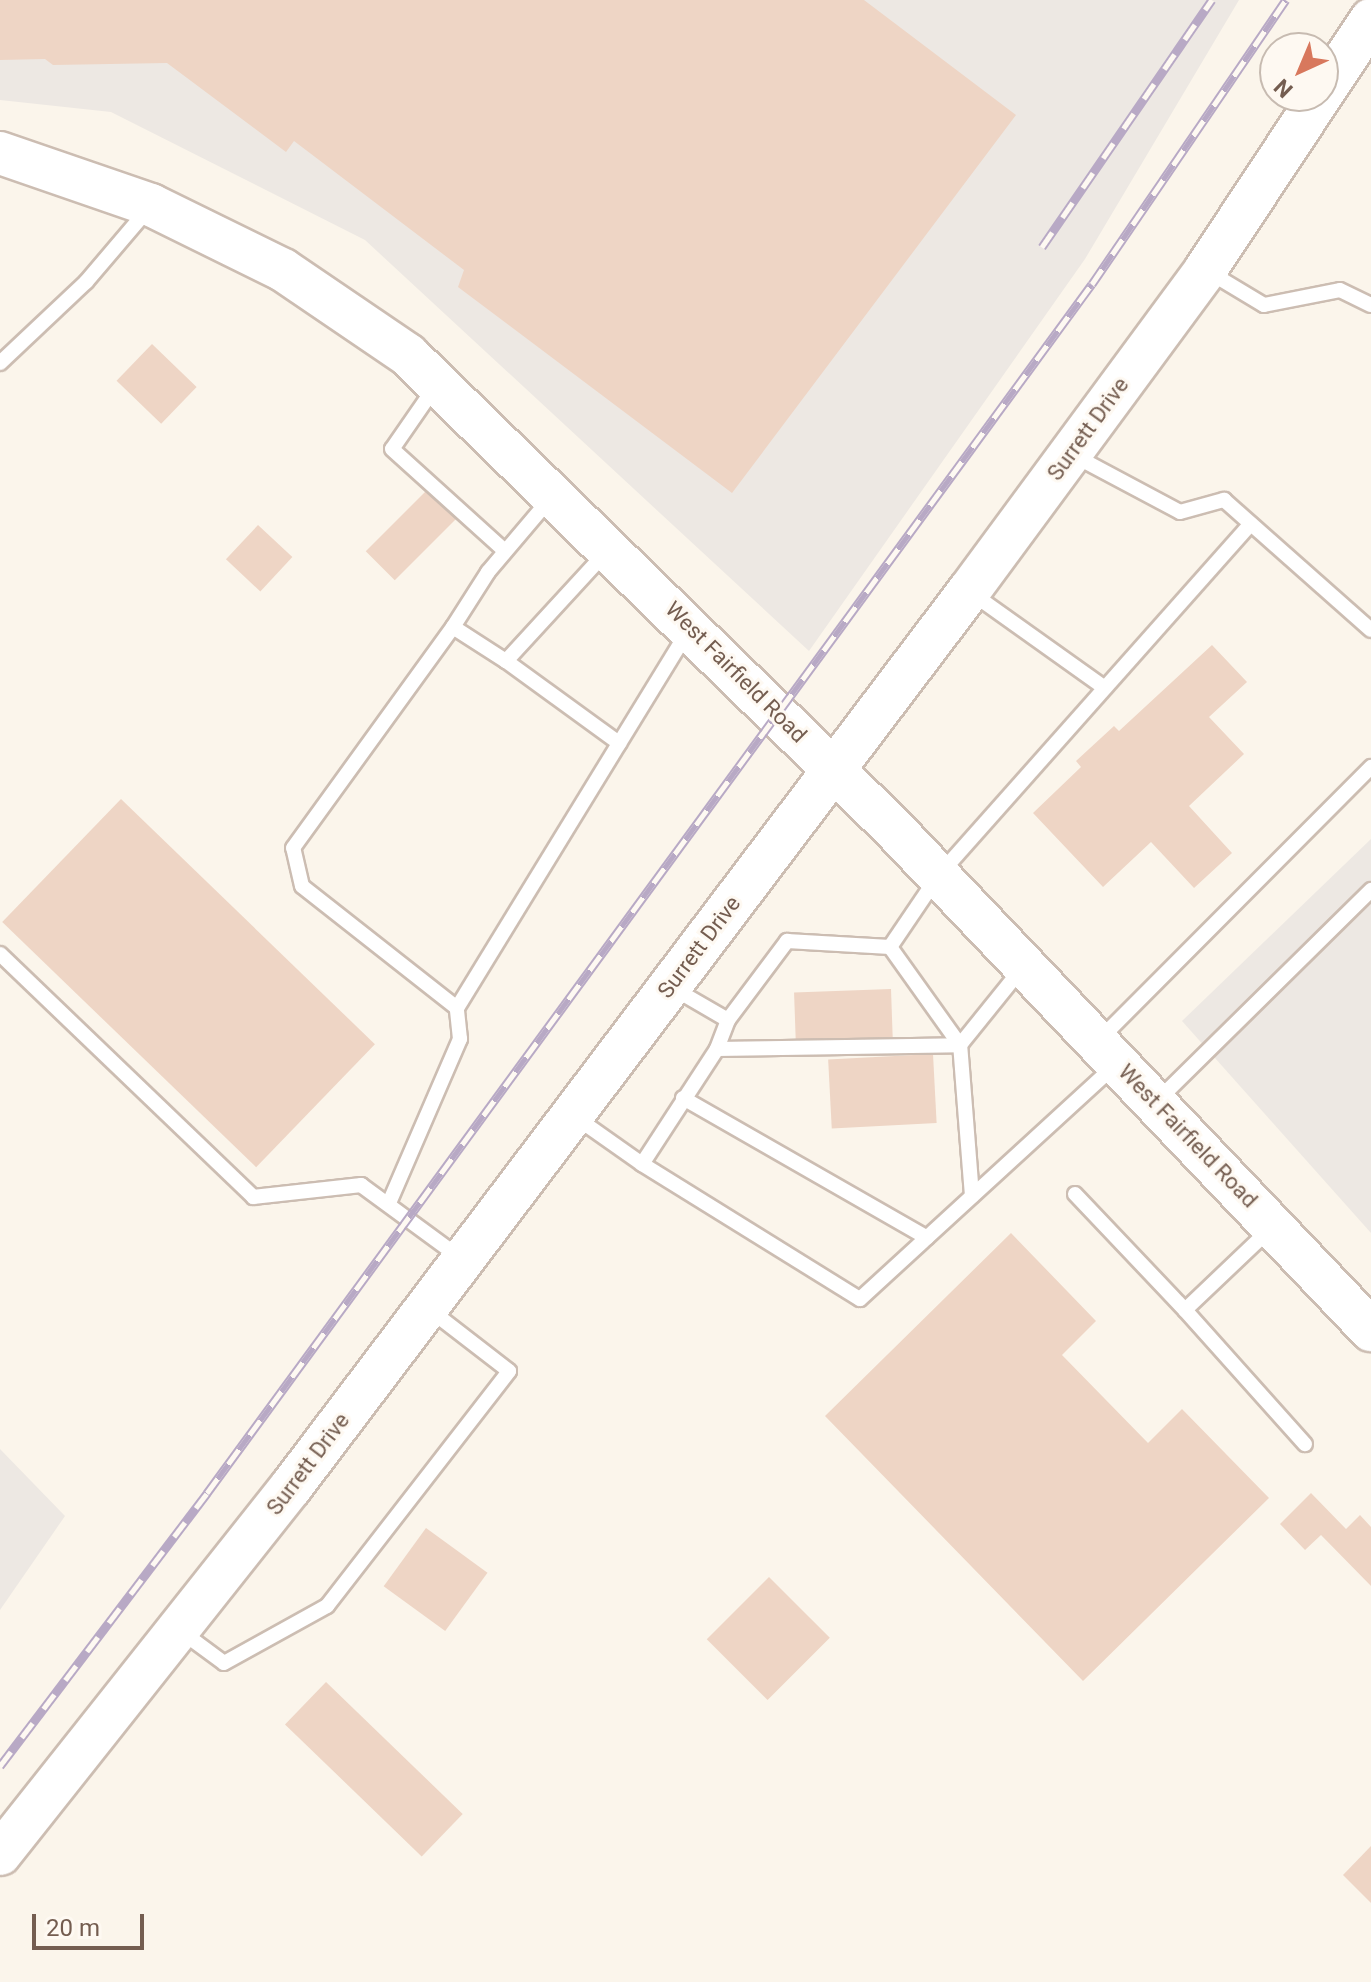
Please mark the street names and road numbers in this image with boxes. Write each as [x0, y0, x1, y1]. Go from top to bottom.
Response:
street label: Surrett Drive [1042, 372, 1134, 486]
street label: West Fairfield Road [660, 596, 812, 748]
street label: Surrett Drive [652, 891, 746, 1003]
street label: West Fairfield Road [1113, 1059, 1263, 1213]
street label: Surrett Drive [261, 1408, 355, 1520]

